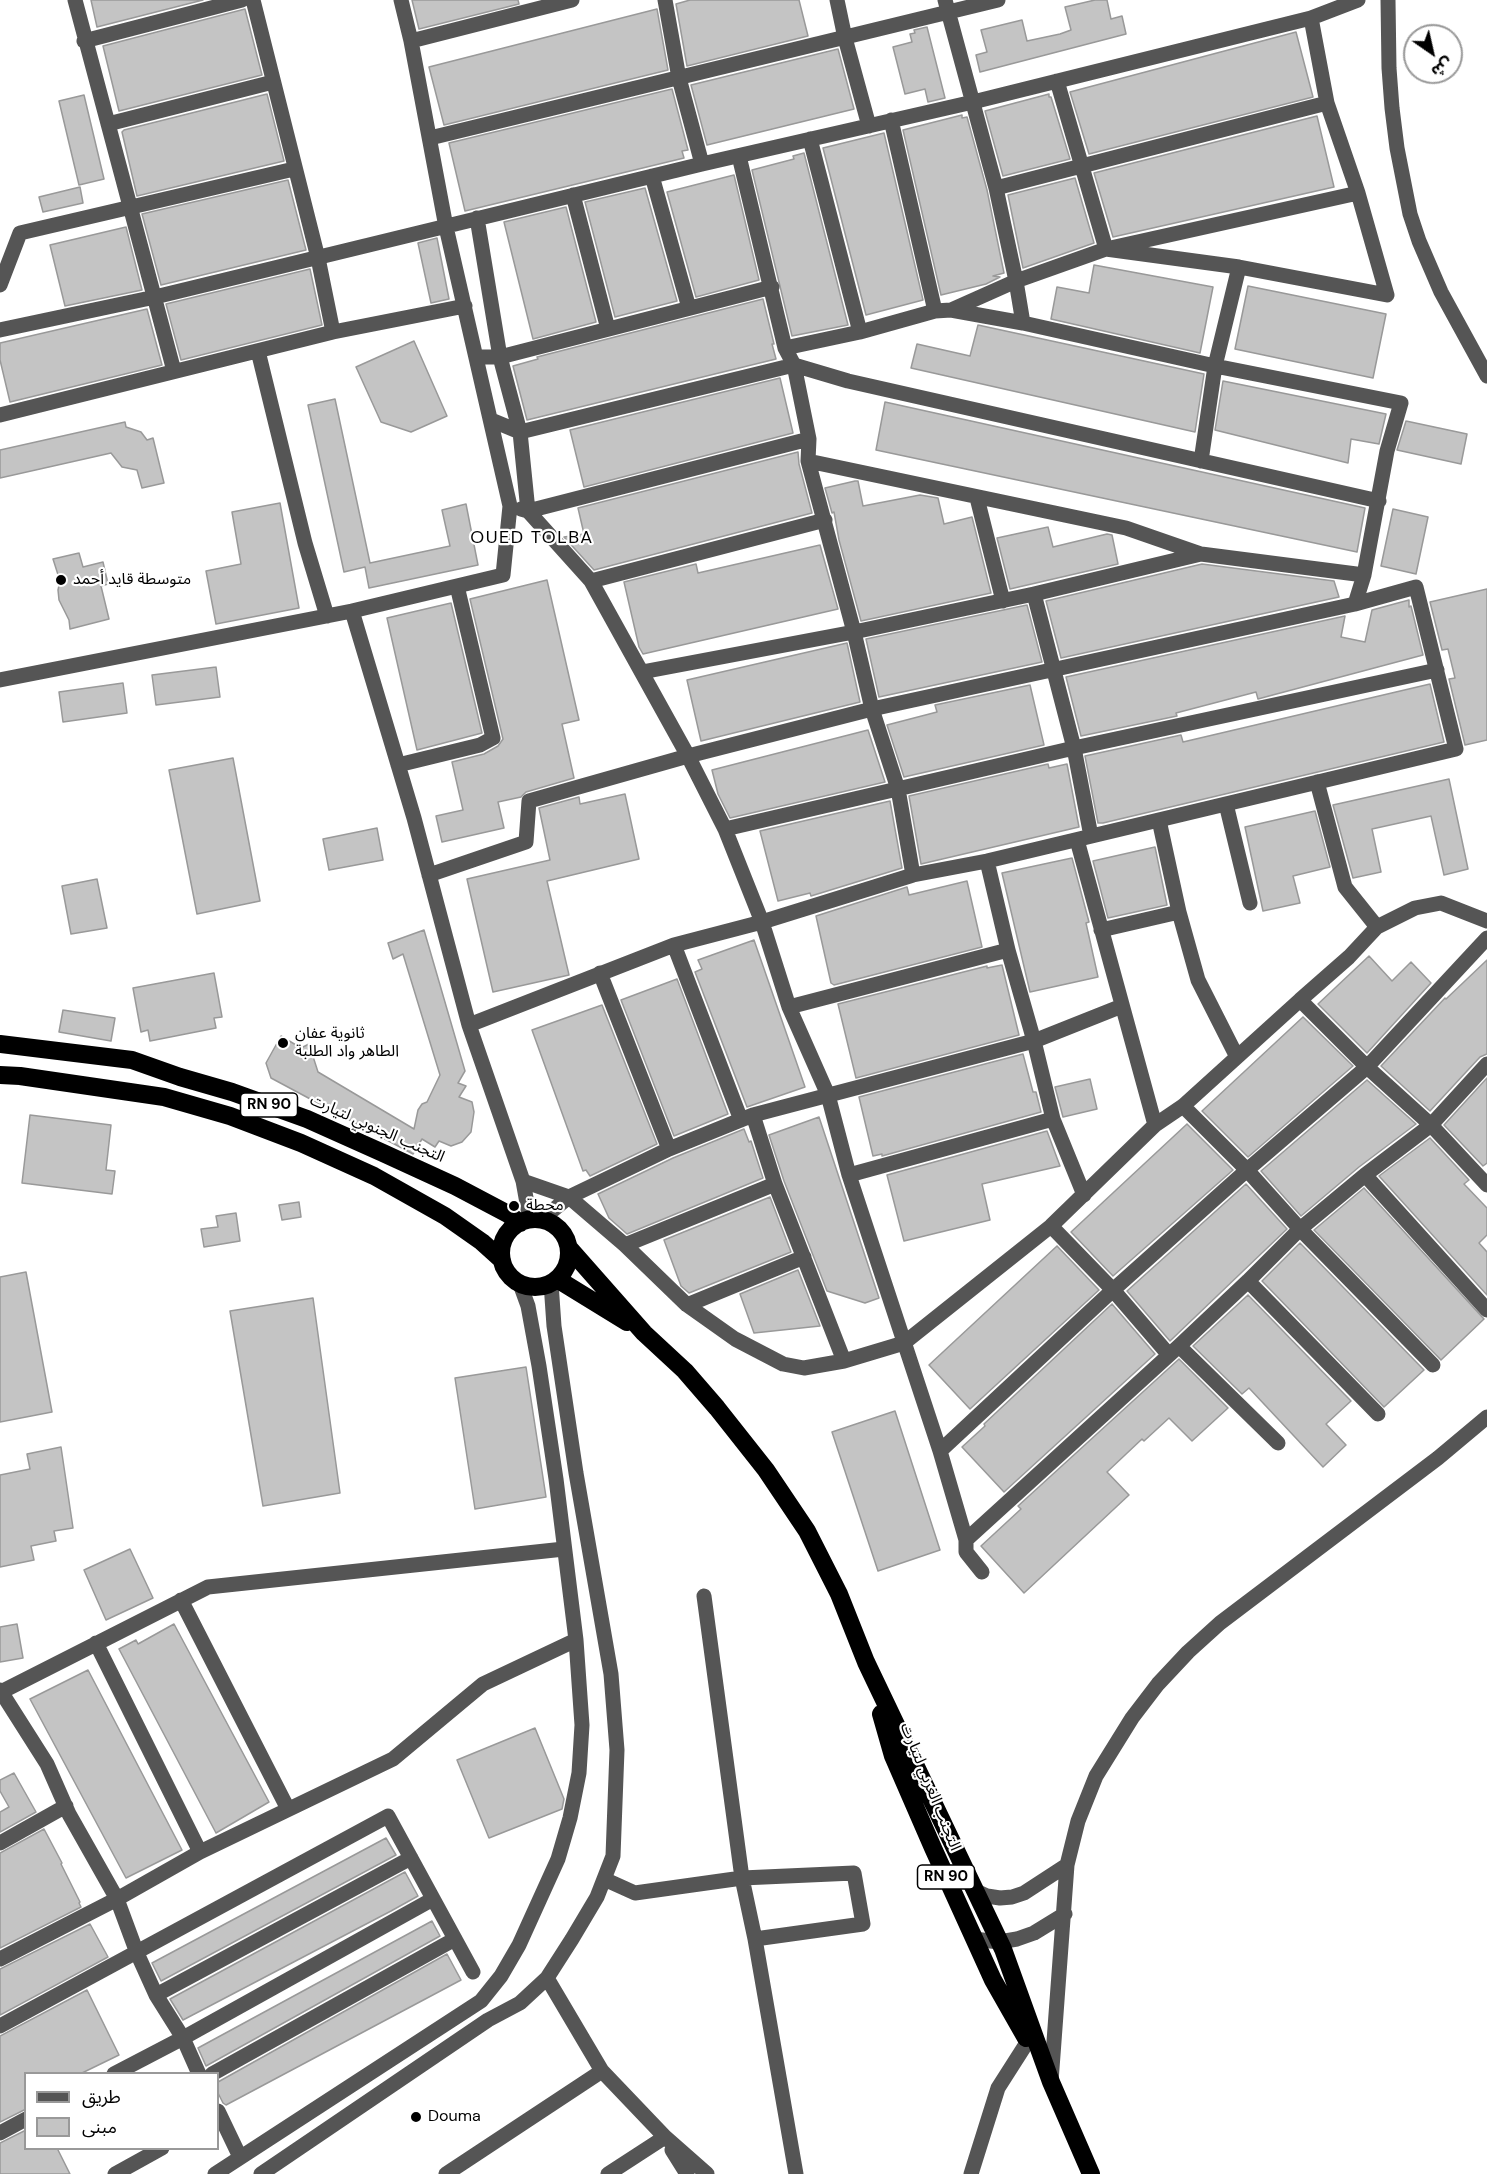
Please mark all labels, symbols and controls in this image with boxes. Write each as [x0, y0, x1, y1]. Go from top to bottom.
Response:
north arrow [1403, 24, 1463, 84]
text: ش [1427, 53, 1457, 83]
district label: OUED TOLBA [470, 527, 594, 549]
place label: متوسطة قايد أحمد [73, 570, 191, 590]
marker: متوسطة قايد أحمد [54, 573, 68, 587]
place label: ثانوية عفان الطاهر واد الطلبة [295, 1024, 399, 1062]
marker: ثانوية عفان الطاهر واد الطلبة [276, 1036, 290, 1050]
street label: التجنب الجنوبي لتيارت [307, 1091, 447, 1167]
road number: RN 90 [240, 1093, 298, 1117]
place label: محطة [526, 1196, 564, 1216]
marker: محطة [507, 1199, 521, 1213]
street label: التجنب الغربي لتيارت [896, 1720, 964, 1854]
road number: RN 90 [918, 1865, 974, 1889]
legend [24, 2072, 219, 2150]
text: طريق [82, 2085, 121, 2109]
place label: Douma [428, 2107, 481, 2127]
marker: Douma [409, 2110, 423, 2124]
text: مبنى [82, 2115, 117, 2139]

